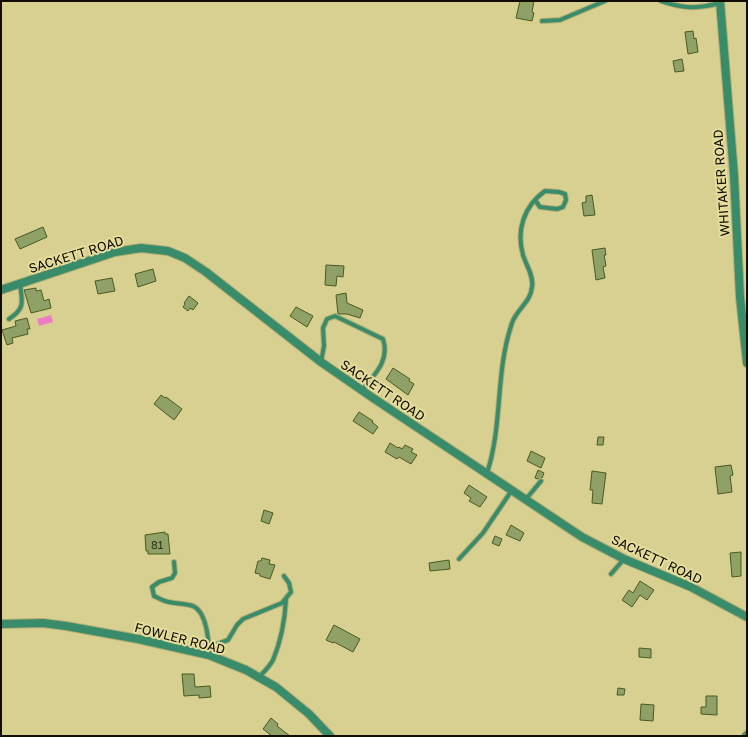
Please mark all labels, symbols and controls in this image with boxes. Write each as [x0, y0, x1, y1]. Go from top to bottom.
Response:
street label: WHITAKER ROAD [709, 129, 733, 237]
street label: SACKETT ROAD [27, 232, 125, 276]
street label: SACKETT ROAD [338, 356, 428, 424]
street label: SACKETT ROAD [609, 531, 705, 587]
house number: 81 [151, 538, 163, 551]
street label: FOWLER ROAD [133, 619, 227, 657]

